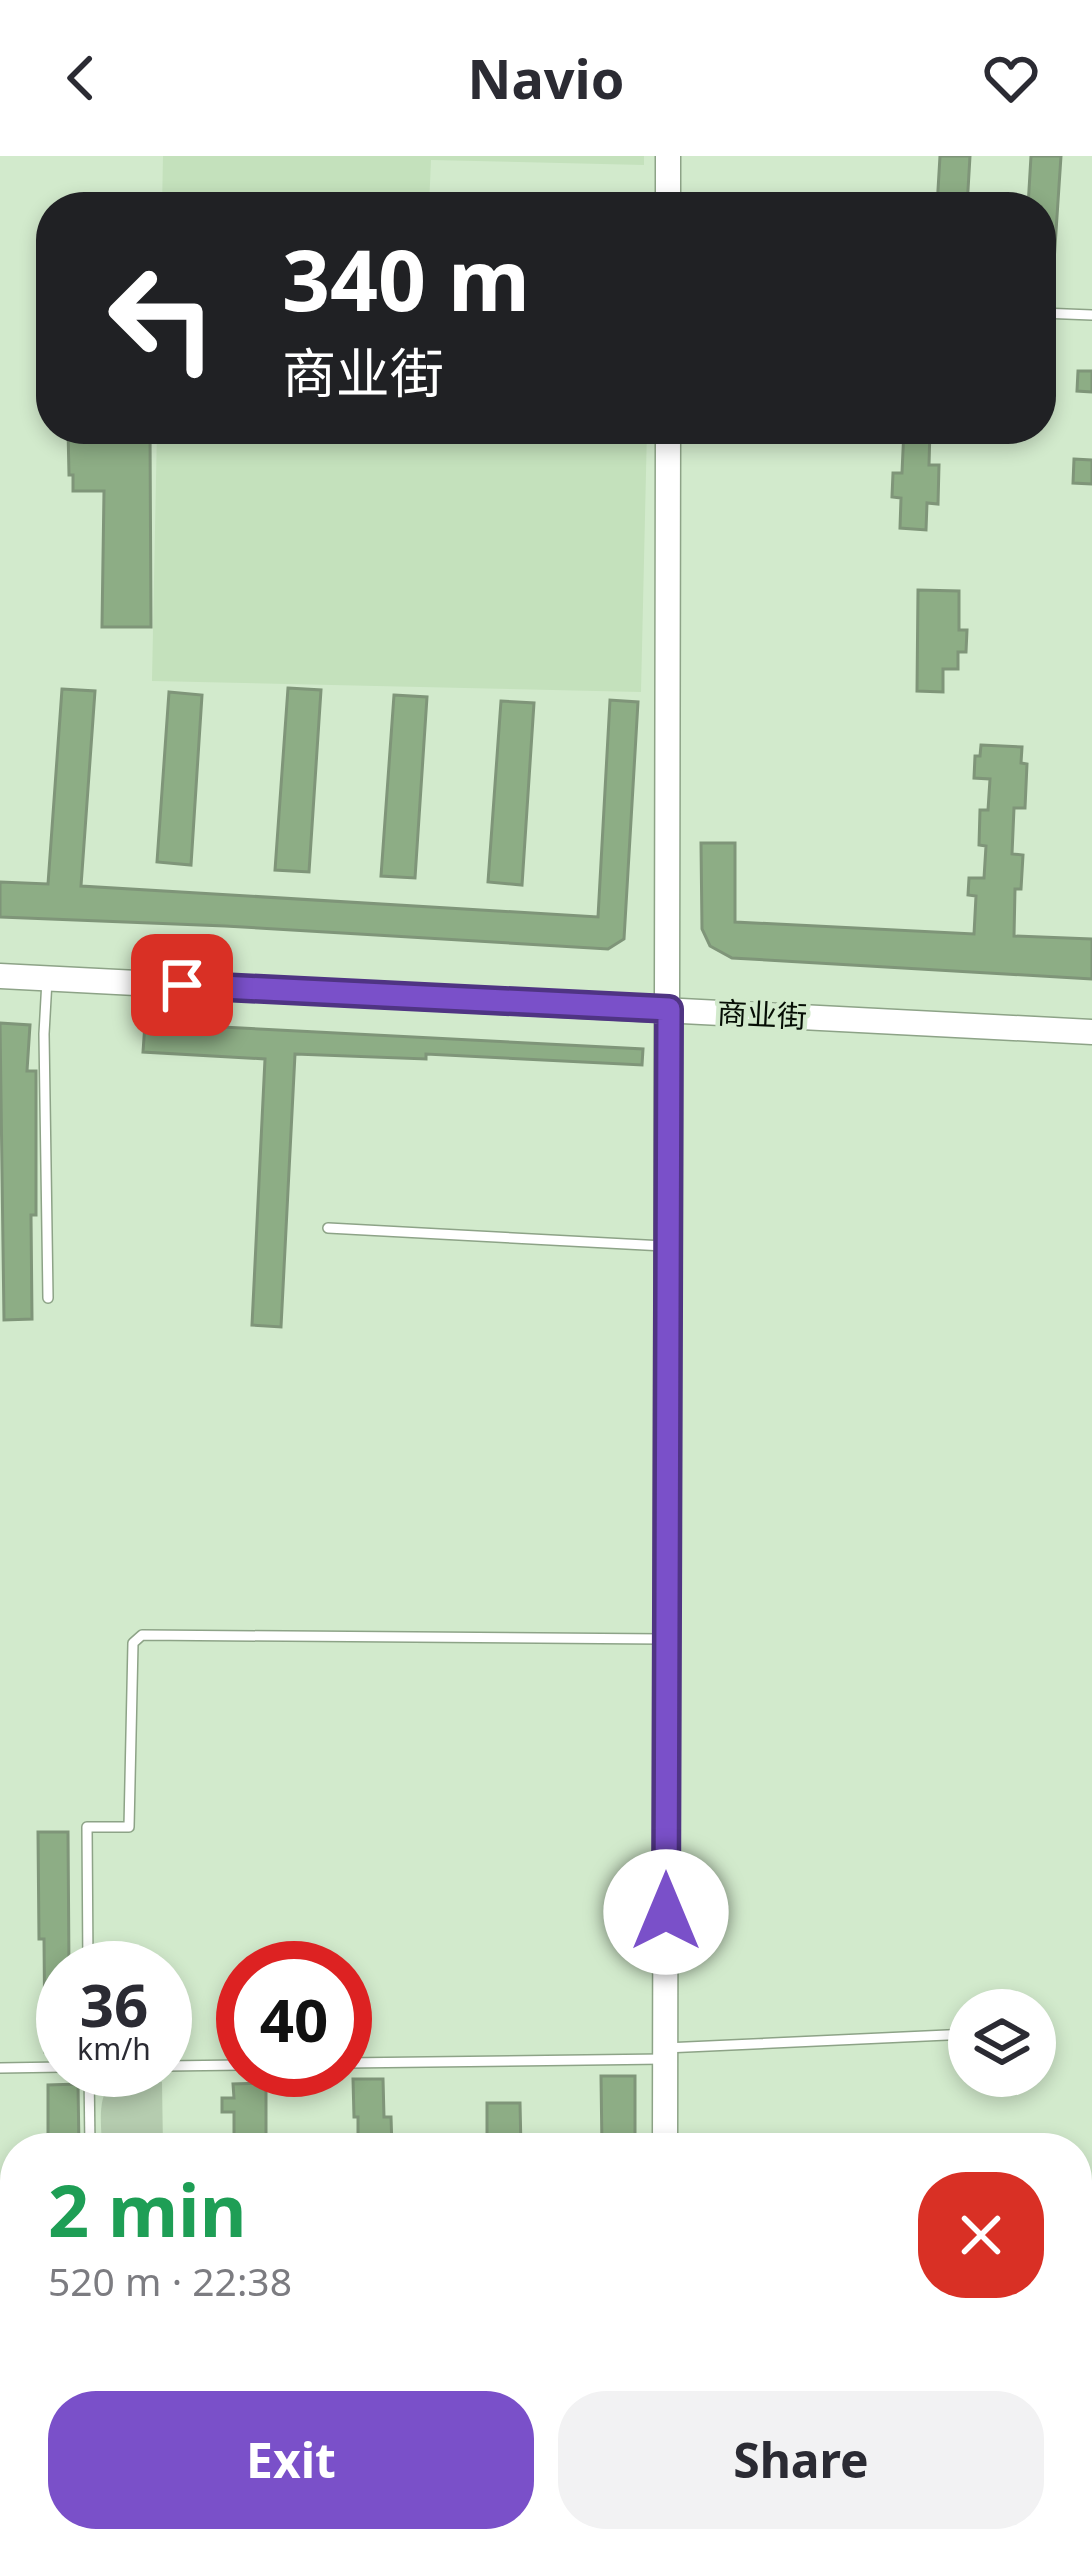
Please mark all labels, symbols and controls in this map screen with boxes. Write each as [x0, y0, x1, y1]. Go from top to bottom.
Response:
text: Navio [468, 41, 624, 115]
icon: back [48, 45, 114, 111]
icon: heart [978, 45, 1044, 111]
text: 340 m [282, 221, 530, 336]
icon: left [84, 240, 240, 396]
text: 商业街 [282, 335, 444, 409]
pin [131, 934, 233, 1036]
icon: arrive [149, 952, 215, 1018]
street label: 商业街 [716, 991, 808, 1037]
position arrow [603, 1849, 729, 1975]
speed limit sign: 40 [216, 1941, 372, 2097]
text: 36 [80, 1963, 148, 2045]
map controls [948, 1989, 1056, 2097]
button: layers [948, 1989, 1056, 2097]
text: km/h [77, 2028, 151, 2069]
text: 2 min [48, 2160, 246, 2258]
button: close [918, 2172, 1044, 2298]
text: 520 m · 22:38 [48, 2254, 292, 2307]
button: Exit [48, 2391, 534, 2529]
button: Share [558, 2391, 1044, 2529]

